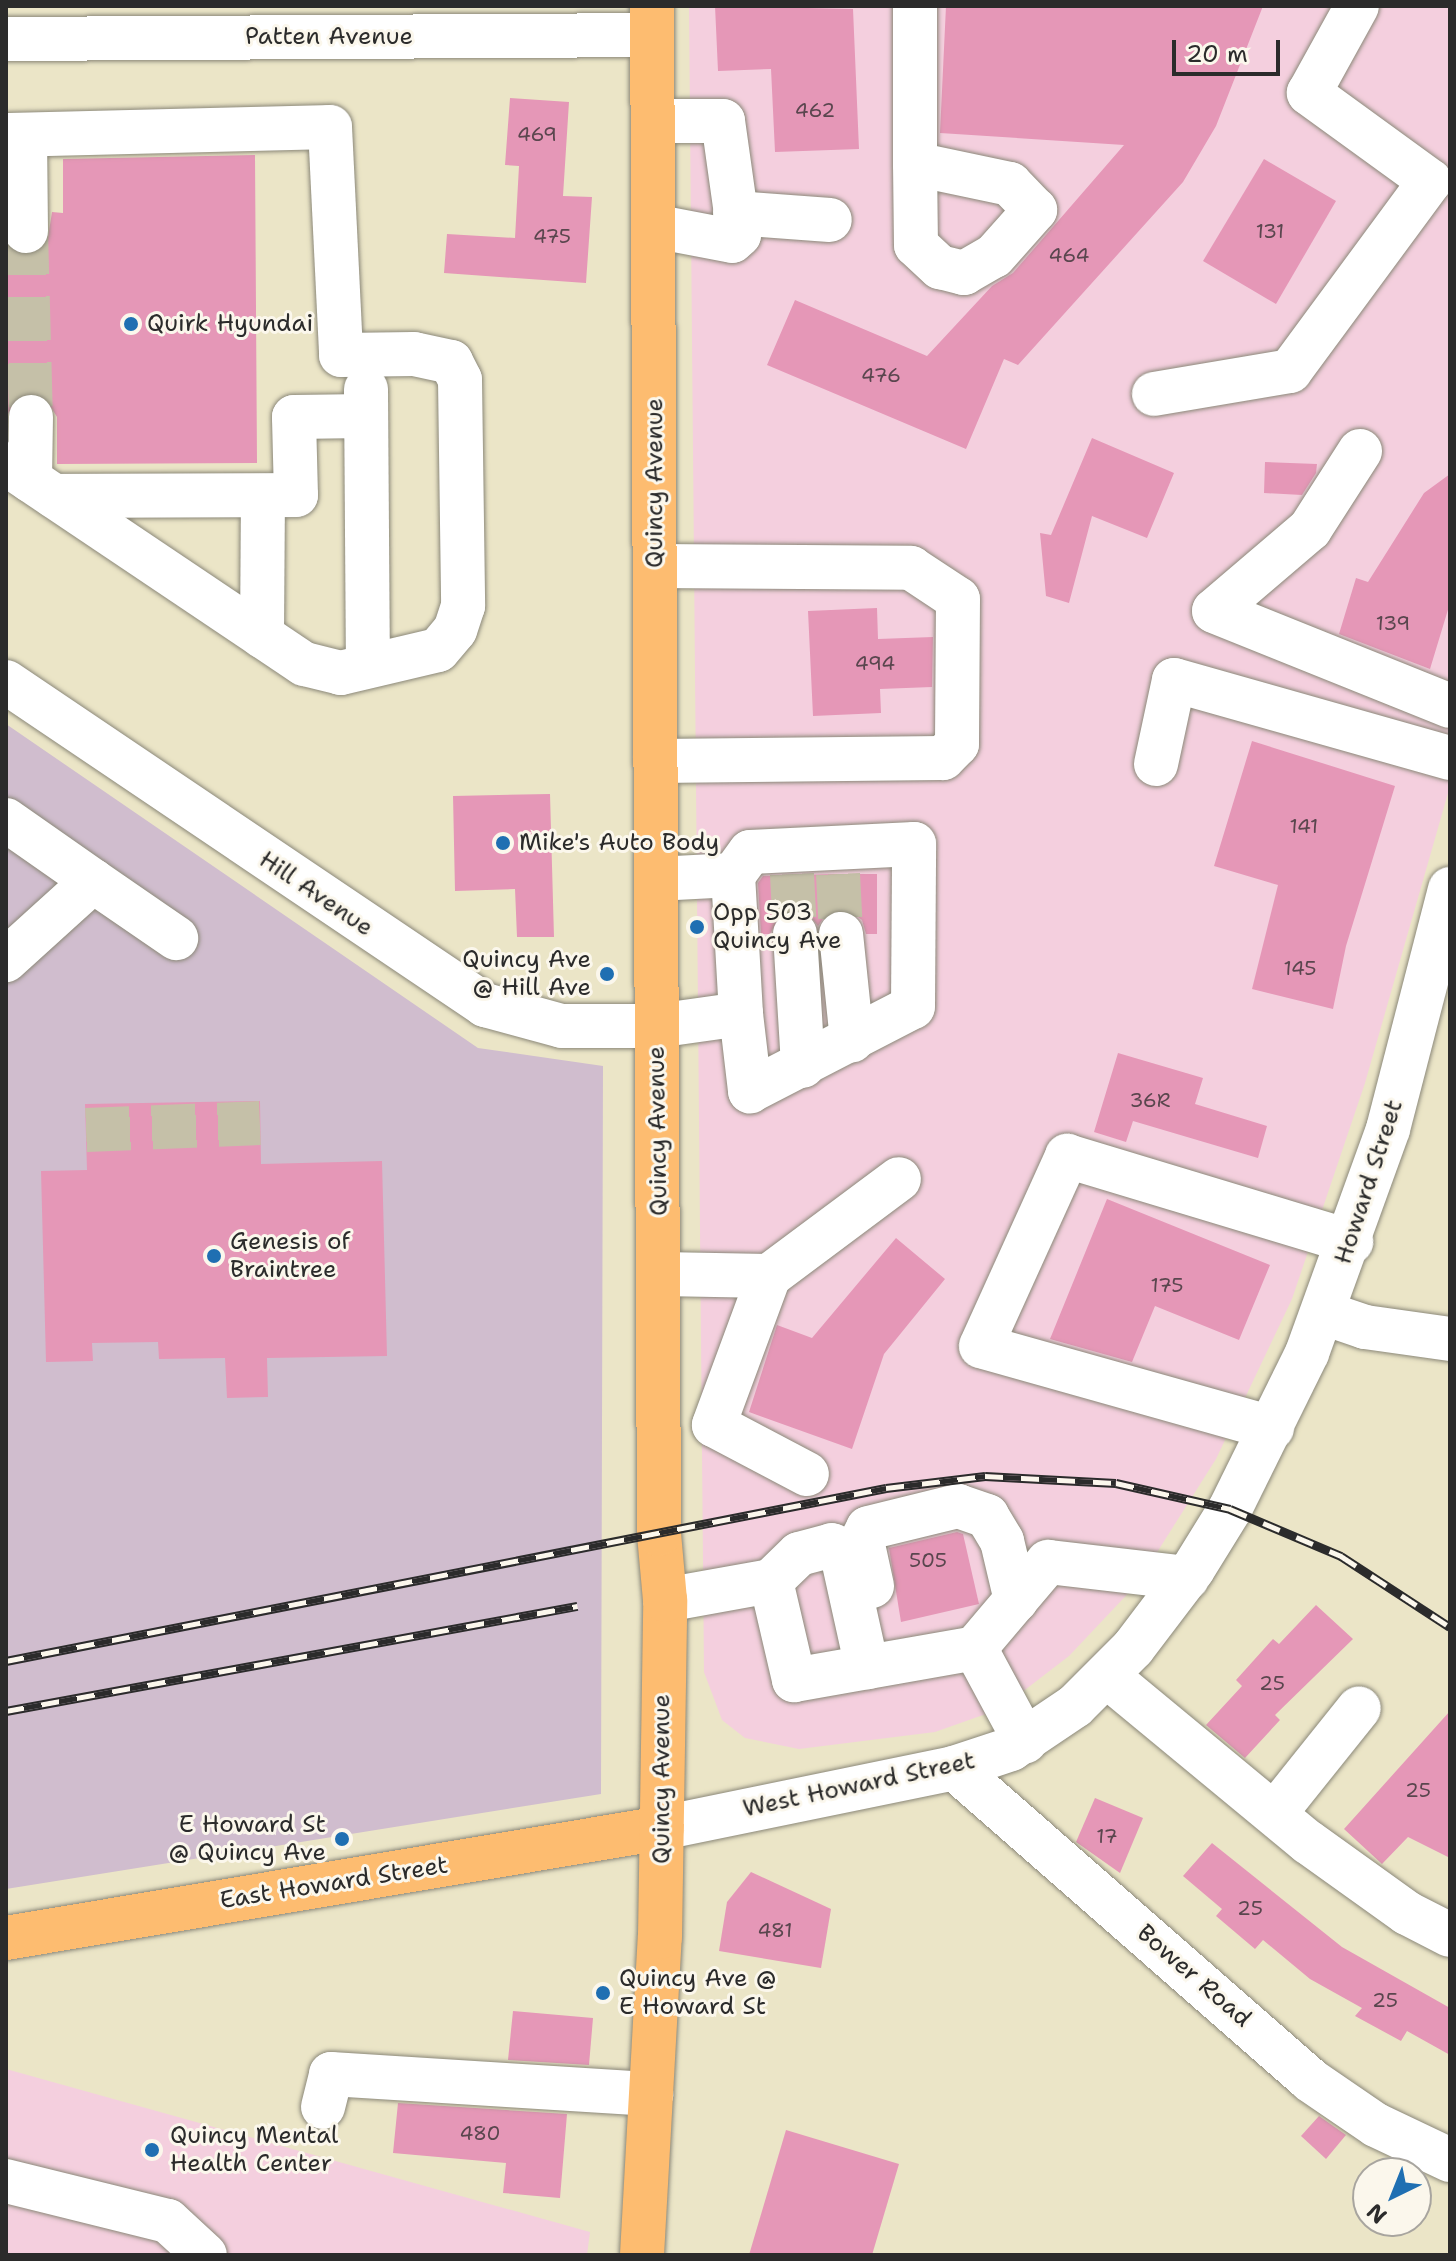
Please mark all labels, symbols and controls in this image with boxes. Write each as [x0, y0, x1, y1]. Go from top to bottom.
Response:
street label: Patten Avenue [245, 23, 413, 51]
scale bar [1176, 24, 1284, 74]
text: 20 m [1186, 38, 1248, 70]
house number: 462 [795, 98, 835, 122]
house number: 469 [517, 122, 557, 146]
house number: 131 [1256, 219, 1284, 243]
house number: 475 [533, 224, 571, 248]
house number: 464 [1049, 243, 1089, 267]
place label: Quirk Hyundai [147, 310, 313, 338]
marker: Quirk Hyundai [122, 315, 140, 333]
house number: 476 [861, 363, 901, 387]
street label: Quincy Avenue [641, 398, 669, 568]
house number: 139 [1376, 611, 1410, 635]
house number: 494 [855, 651, 895, 675]
house number: 141 [1290, 814, 1318, 838]
place label: Mike's Auto Body [519, 829, 719, 857]
marker: Mike's Auto Body [494, 834, 512, 852]
street label: Hill Avenue [254, 845, 378, 943]
place label: Opp 503 Quincy Ave [713, 899, 842, 955]
marker: Opp 503 Quincy Ave [688, 918, 706, 936]
place label: Quincy Ave @ Hill Ave [462, 946, 591, 1002]
house number: 145 [1283, 956, 1317, 980]
marker: Quincy Ave @ Hill Ave [598, 965, 616, 983]
street label: Quincy Avenue [642, 1046, 674, 1216]
house number: 36R [1129, 1088, 1171, 1112]
street label: Howard Street [1329, 1096, 1409, 1268]
place label: Genesis of Braintree [230, 1228, 350, 1284]
marker: Genesis of Braintree [205, 1247, 223, 1265]
house number: 175 [1151, 1273, 1183, 1297]
house number: 505 [909, 1548, 947, 1572]
house number: 25 [1259, 1671, 1285, 1695]
street label: Quincy Avenue [648, 1694, 676, 1864]
street label: West Howard Street [740, 1746, 978, 1824]
house number: 25 [1405, 1778, 1431, 1802]
place label: E Howard St @ Quincy Ave [168, 1811, 326, 1867]
house number: 17 [1096, 1824, 1118, 1848]
marker: E Howard St @ Quincy Ave [333, 1830, 351, 1848]
street label: East Howard Street [218, 1851, 450, 1915]
house number: 25 [1237, 1896, 1263, 1920]
house number: 481 [757, 1918, 793, 1942]
street label: Bower Road [1131, 1919, 1257, 2033]
place label: Quincy Ave @ E Howard St [619, 1965, 777, 2021]
marker: Quincy Ave @ E Howard St [594, 1984, 612, 2002]
house number: 25 [1372, 1988, 1398, 2012]
house number: 480 [459, 2121, 501, 2145]
place label: Quincy Mental Health Center [170, 2122, 338, 2178]
marker: Quincy Mental Health Center [141, 2139, 163, 2161]
north arrow [1352, 2157, 1432, 2237]
text: N [1360, 2197, 1393, 2230]

